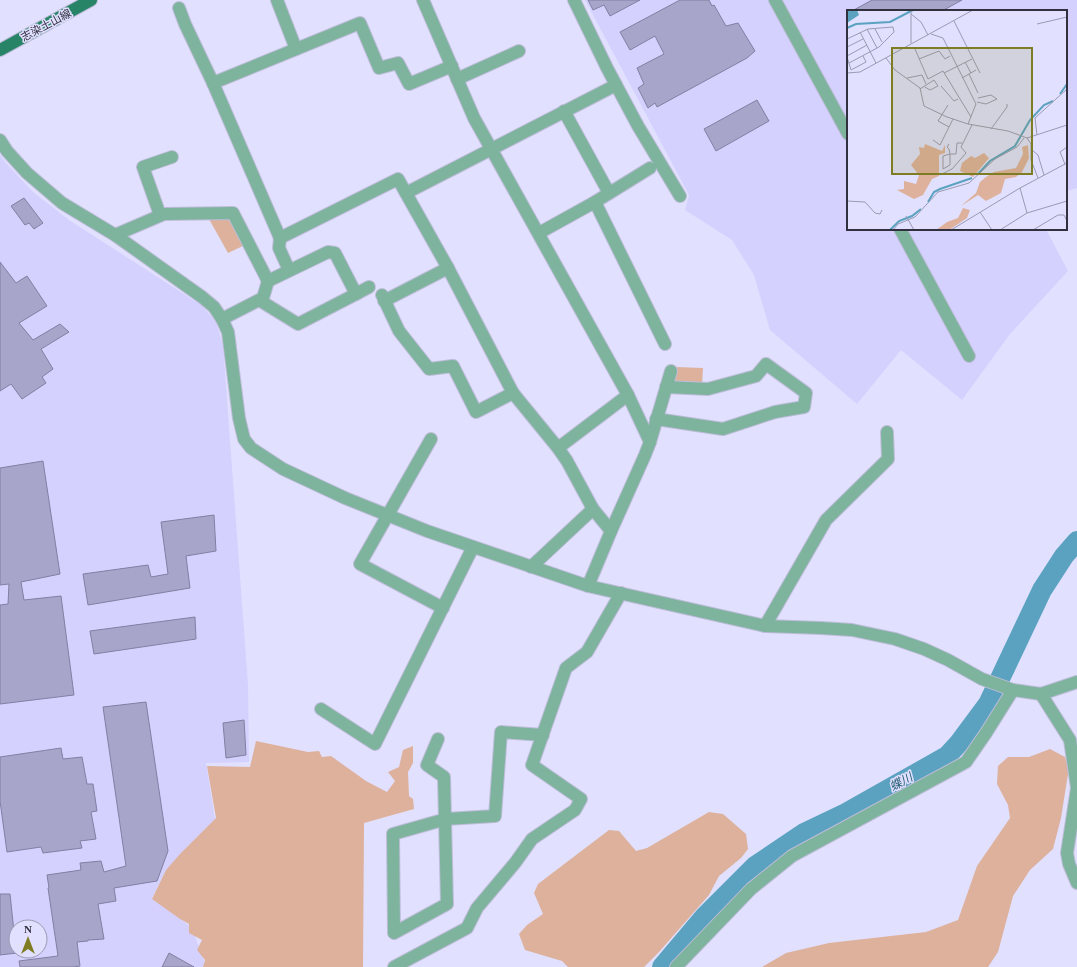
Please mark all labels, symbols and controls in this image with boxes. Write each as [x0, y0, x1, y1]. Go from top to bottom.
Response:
street label: 志染土山線 [19, 7, 73, 43]
inset map [847, 10, 1067, 230]
water label: 蝶川 [887, 769, 917, 794]
north arrow [8, 919, 48, 959]
text: N [24, 923, 32, 935]

